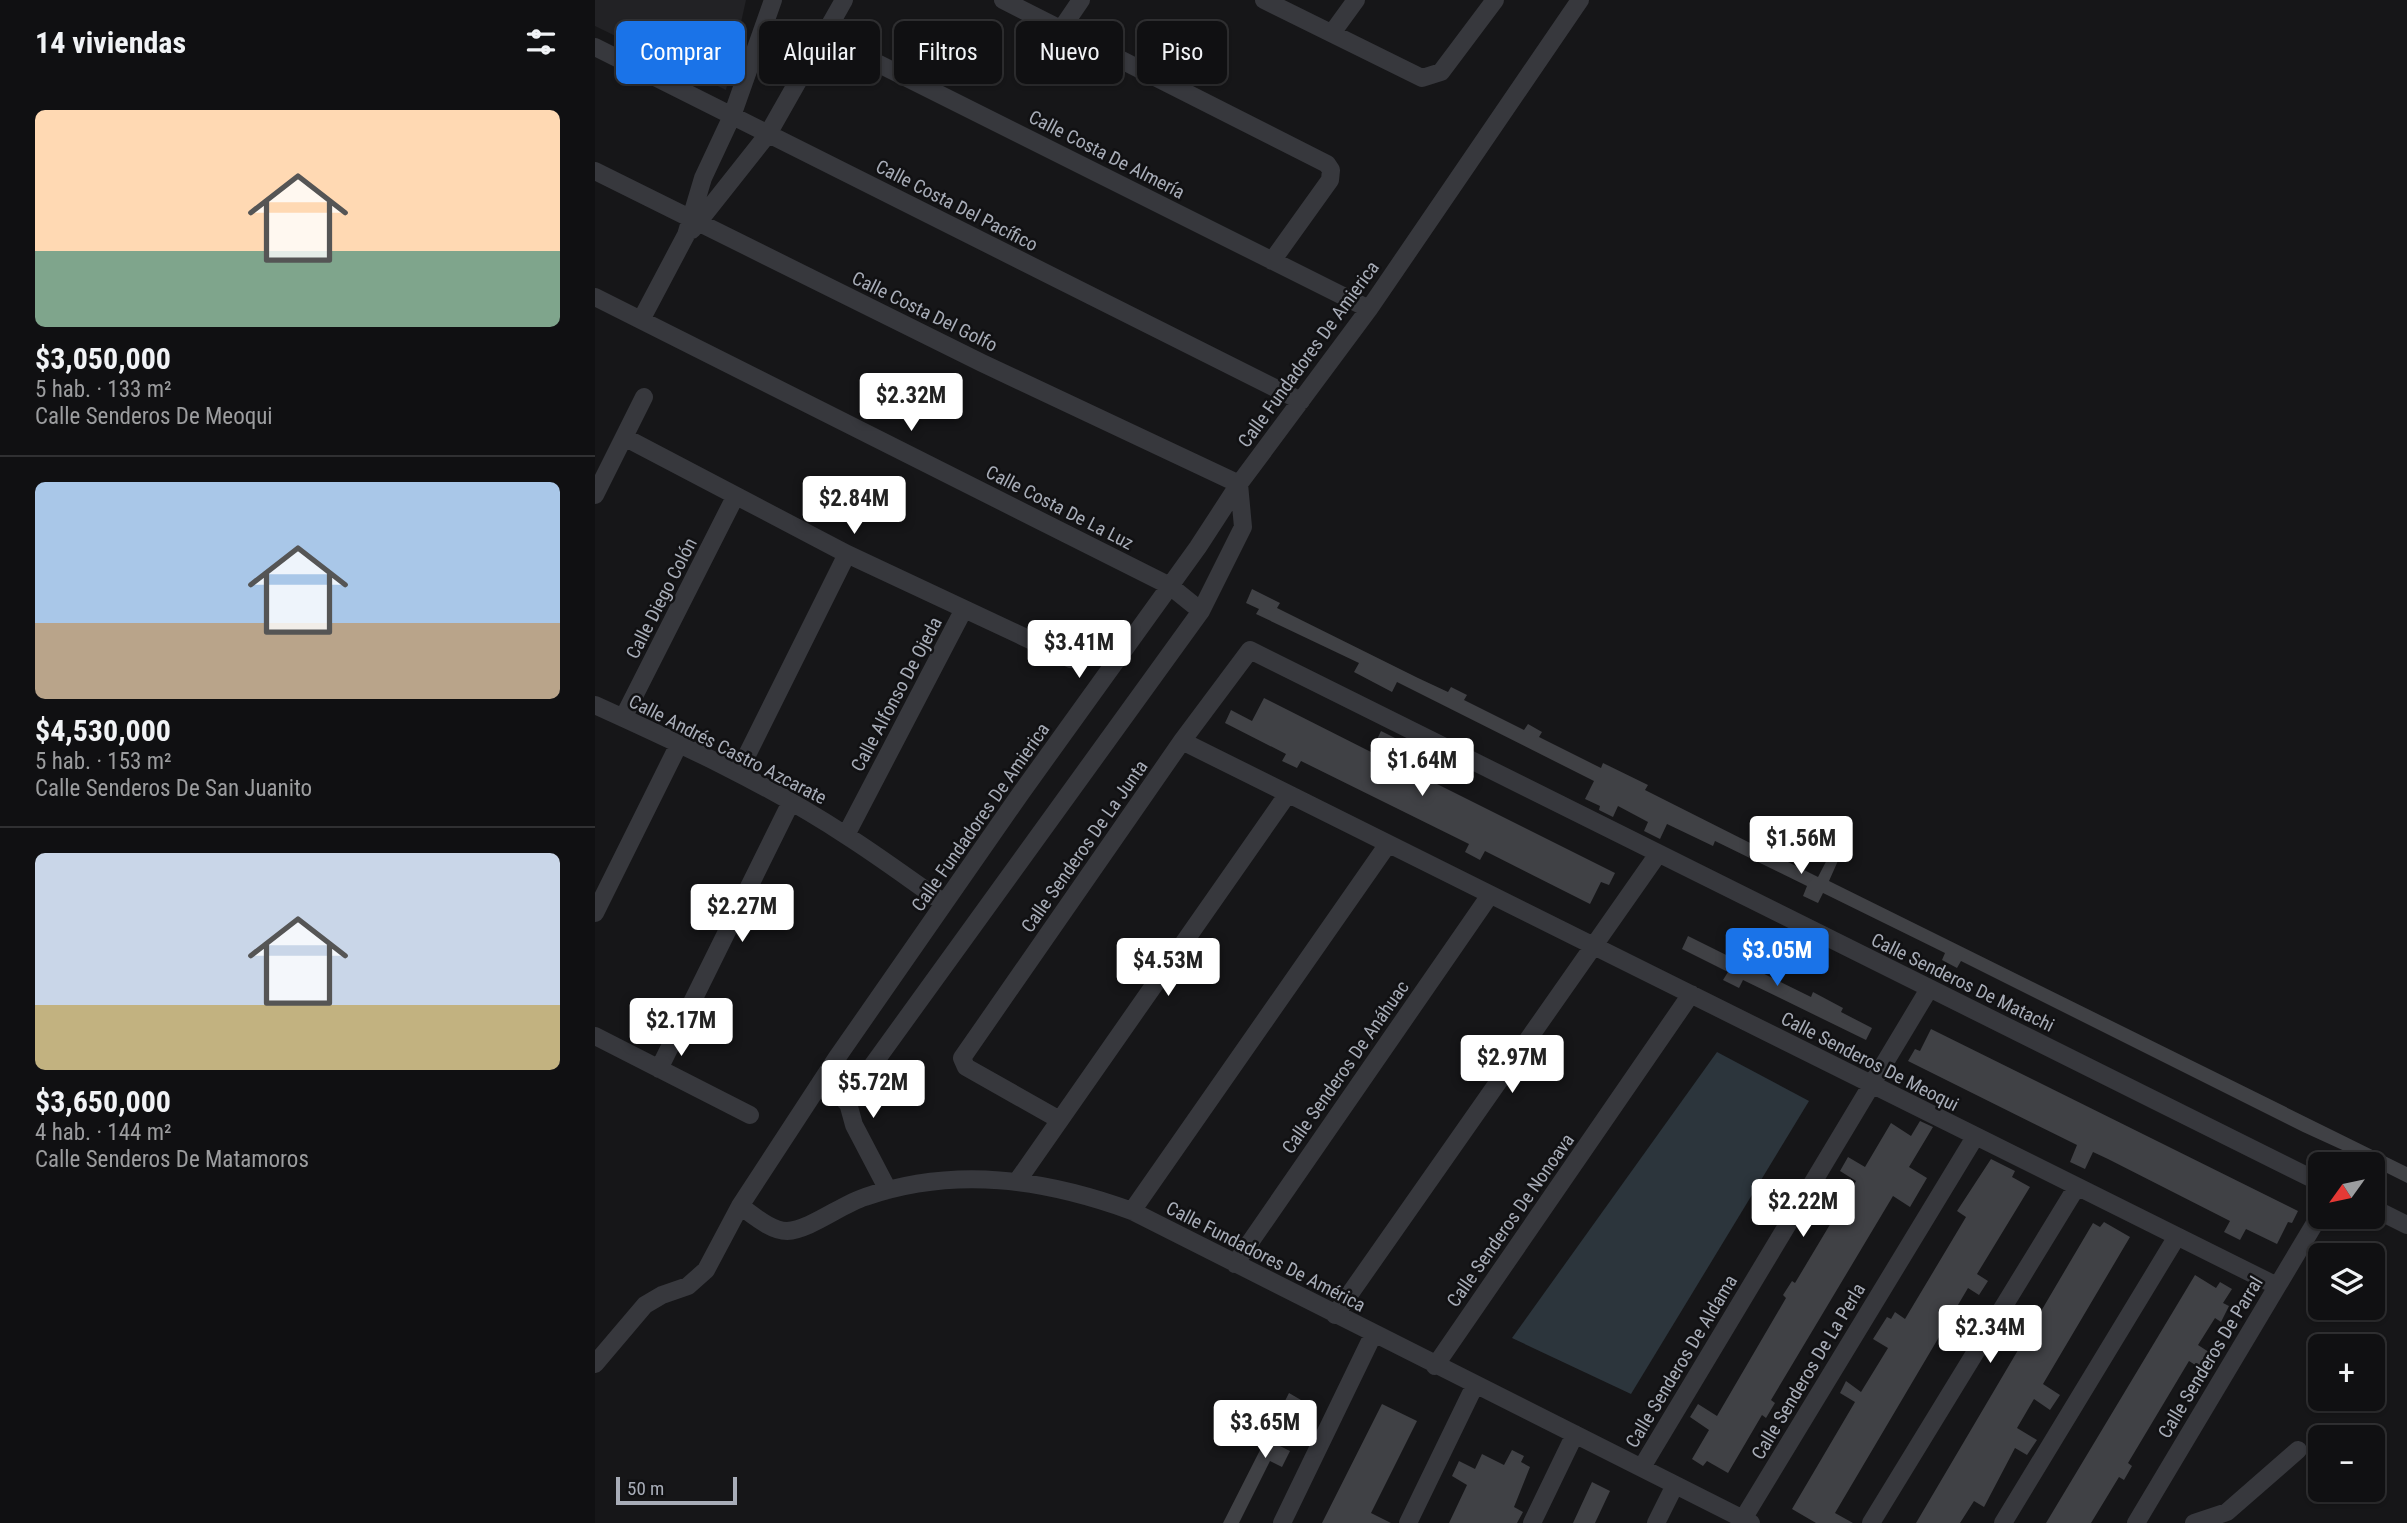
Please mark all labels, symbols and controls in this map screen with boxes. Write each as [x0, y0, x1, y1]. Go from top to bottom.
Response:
chip: Comprar [616, 21, 745, 84]
chip: Alquilar [759, 21, 880, 84]
chip: Filtros [894, 21, 1002, 84]
chip: Nuevo [1016, 21, 1123, 84]
chip: Piso [1137, 21, 1227, 84]
icon: filters [522, 23, 560, 61]
text: 14 viviendas [35, 25, 186, 60]
street label: Calle Costa De Almería [1025, 105, 1189, 204]
icon: home [235, 155, 361, 281]
street label: Calle Costa Del Pacífico [872, 155, 1042, 256]
street label: Calle Fundadores De Amierica [1233, 257, 1384, 452]
street label: Calle Costa Del Golfo [848, 266, 1001, 357]
text: $3,050,000 [35, 341, 171, 376]
pin: $2.32M [854, 374, 968, 433]
text: 5 hab. · 133 m² [35, 376, 172, 403]
text: $2.32M [876, 382, 946, 409]
text: Calle Senderos De Meoqui [35, 403, 273, 430]
street label: Calle Costa De La Luz [982, 460, 1137, 555]
pin: $2.84M [797, 476, 911, 536]
text: $2.84M [819, 485, 889, 512]
icon: home [235, 527, 361, 653]
street label: Calle Diego Colón [621, 534, 702, 663]
street label: Calle Alfonso De Ojeda [846, 613, 947, 775]
pin: $3.41M [1022, 620, 1136, 680]
text: $3.41M [1044, 629, 1114, 656]
street label: Calle Andrés Castro Azcarate [625, 690, 831, 809]
text: $4,530,000 [35, 713, 171, 748]
street label: Calle Fundadores De Amierica [906, 719, 1054, 916]
pin: $1.64M [1365, 738, 1479, 798]
text: $1.64M [1387, 747, 1457, 774]
text: 5 hab. · 153 m² [35, 748, 172, 775]
street label: Calle Senderos De La Junta [1016, 756, 1153, 937]
text: Calle Senderos De San Juanito [35, 775, 312, 802]
pin: $1.56M [1744, 816, 1858, 876]
text: $1.56M [1766, 825, 1836, 852]
pin: $2.27M [685, 884, 799, 944]
text: $2.27M [707, 893, 777, 920]
icon: home [235, 898, 361, 1024]
pin: $3.05M [1720, 928, 1834, 988]
street label: Calle Senderos De Matachi [1867, 928, 2058, 1037]
text: $3.05M [1742, 937, 1812, 964]
pin: $4.53M [1111, 939, 1225, 998]
text: $4.53M [1133, 947, 1203, 974]
street label: Calle Senderos De Anáhuac [1277, 976, 1414, 1158]
pin: $2.17M [624, 998, 738, 1058]
text: $2.17M [646, 1007, 716, 1034]
street label: Calle Senderos De Meoqui [1777, 1007, 1962, 1116]
pin: $2.97M [1455, 1036, 1569, 1095]
text: $2.97M [1477, 1044, 1547, 1071]
pin: $5.72M [816, 1060, 930, 1120]
text: $5.72M [838, 1069, 908, 1096]
text: $3,650,000 [35, 1084, 171, 1119]
text: 4 hab. · 144 m² [35, 1119, 172, 1146]
street label: Calle Senderos De Nonoava [1442, 1129, 1579, 1311]
text: Calle Senderos De Matamoros [35, 1146, 309, 1173]
north arrow [2308, 1152, 2385, 1228]
map controls [2308, 1152, 2385, 1502]
pin: $2.22M [1746, 1180, 1860, 1239]
text: $2.22M [1768, 1188, 1838, 1215]
street label: Calle Fundadores De América [1162, 1196, 1369, 1317]
button: layers [2308, 1243, 2385, 1320]
street label: Calle Senderos De Aldama [1621, 1271, 1742, 1452]
street label: Calle Senderos De Parral [2153, 1272, 2268, 1442]
street label: Calle Senderos De La Perla [1747, 1279, 1870, 1464]
pin: $2.34M [1933, 1306, 2047, 1365]
text: $2.34M [1955, 1314, 2025, 1341]
button: + [2308, 1334, 2385, 1411]
pin: $3.65M [1208, 1400, 1322, 1460]
text: $3.65M [1230, 1409, 1300, 1436]
button: − [2308, 1425, 2385, 1502]
scale bar [616, 1474, 737, 1506]
text: 50 m [627, 1477, 664, 1500]

